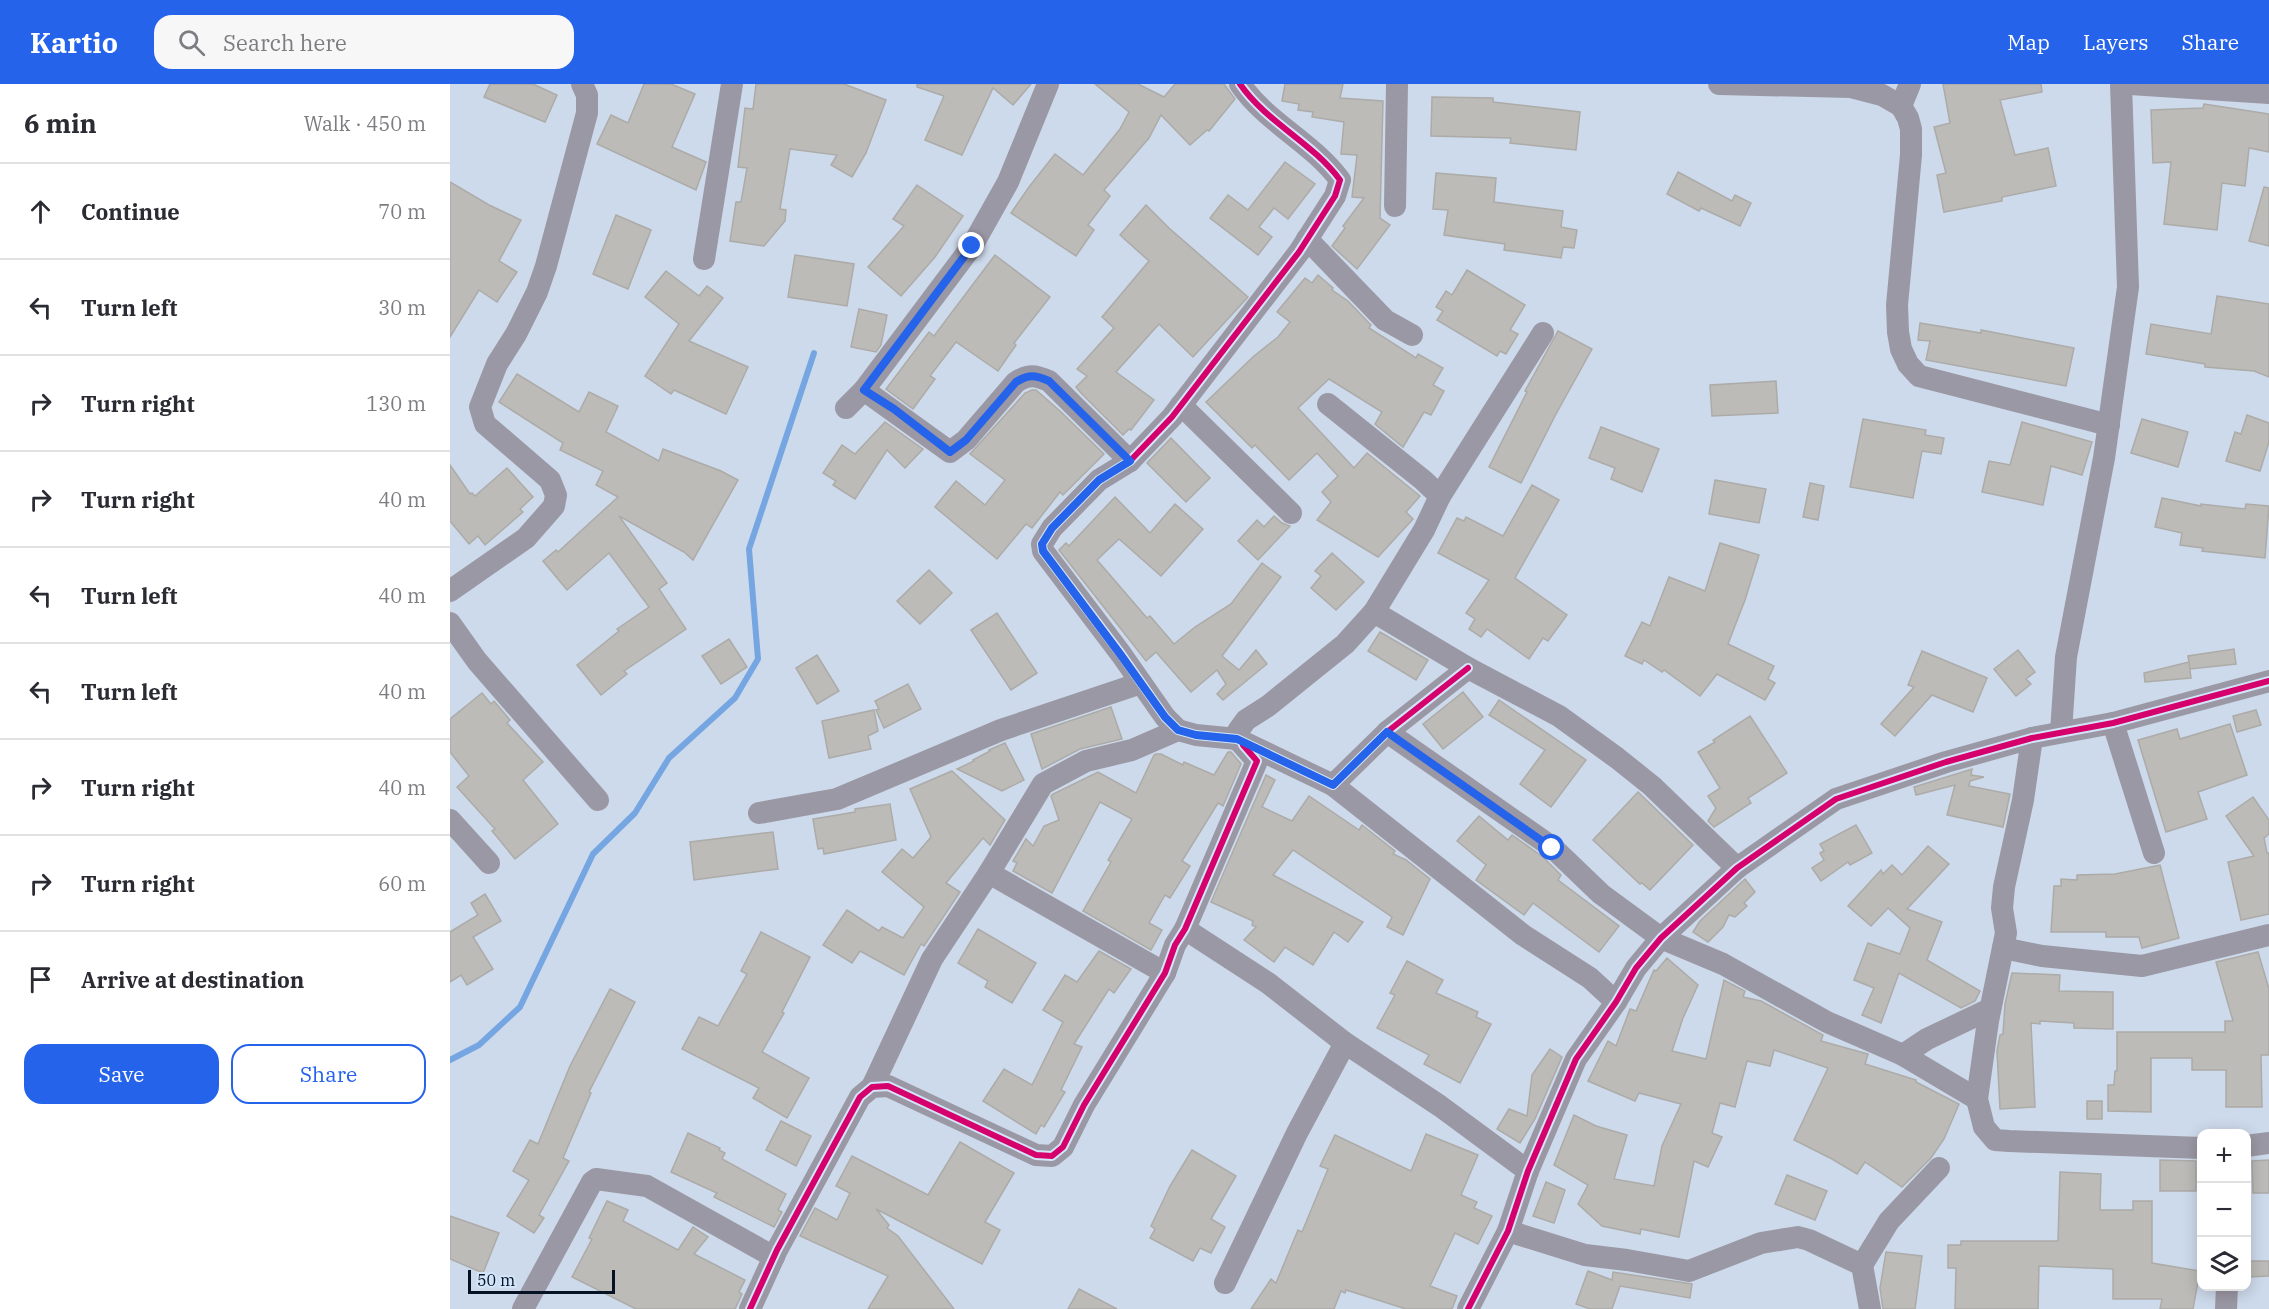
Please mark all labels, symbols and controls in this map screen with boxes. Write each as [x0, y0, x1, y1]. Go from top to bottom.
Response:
search box [154, 15, 574, 69]
text: Kartio [30, 24, 118, 61]
icon: search [175, 26, 208, 59]
text: Search here [223, 28, 347, 57]
text: Map [2007, 28, 2050, 56]
text: Layers [2083, 28, 2149, 56]
text: Share [2182, 28, 2239, 56]
text: 6 min [24, 106, 97, 140]
text: Walk · 450 m [304, 110, 426, 137]
icon: ahead [24, 195, 57, 228]
text: Continue [81, 197, 180, 226]
text: 70 m [378, 198, 426, 225]
route end [958, 232, 984, 258]
icon: left [24, 291, 57, 324]
text: Turn left [81, 293, 177, 322]
text: 30 m [378, 294, 426, 321]
icon: right [24, 387, 57, 420]
text: Turn right [81, 389, 195, 418]
text: 130 m [366, 390, 426, 417]
icon: right [24, 483, 57, 516]
text: Turn right [81, 485, 195, 514]
text: 40 m [378, 486, 426, 513]
icon: left [24, 579, 57, 612]
text: Turn left [81, 581, 177, 610]
text: 40 m [378, 582, 426, 609]
icon: left [24, 675, 57, 708]
text: Turn left [81, 677, 177, 706]
text: 40 m [378, 678, 426, 705]
icon: right [24, 771, 57, 804]
text: Turn right [81, 773, 195, 802]
text: 40 m [378, 774, 426, 801]
route start [1538, 834, 1564, 860]
icon: right [24, 867, 57, 900]
text: Turn right [81, 869, 195, 898]
text: 60 m [378, 870, 426, 897]
icon: arrive [24, 963, 57, 996]
text: Arrive at destination [81, 965, 304, 994]
button: Save [24, 1044, 219, 1104]
button: Share [231, 1044, 426, 1104]
map controls [2197, 1129, 2251, 1291]
button: + [2197, 1129, 2251, 1183]
button: − [2197, 1183, 2251, 1237]
button: layers [2197, 1237, 2251, 1291]
scale bar [468, 1267, 615, 1294]
text: 50 m [477, 1270, 515, 1290]

